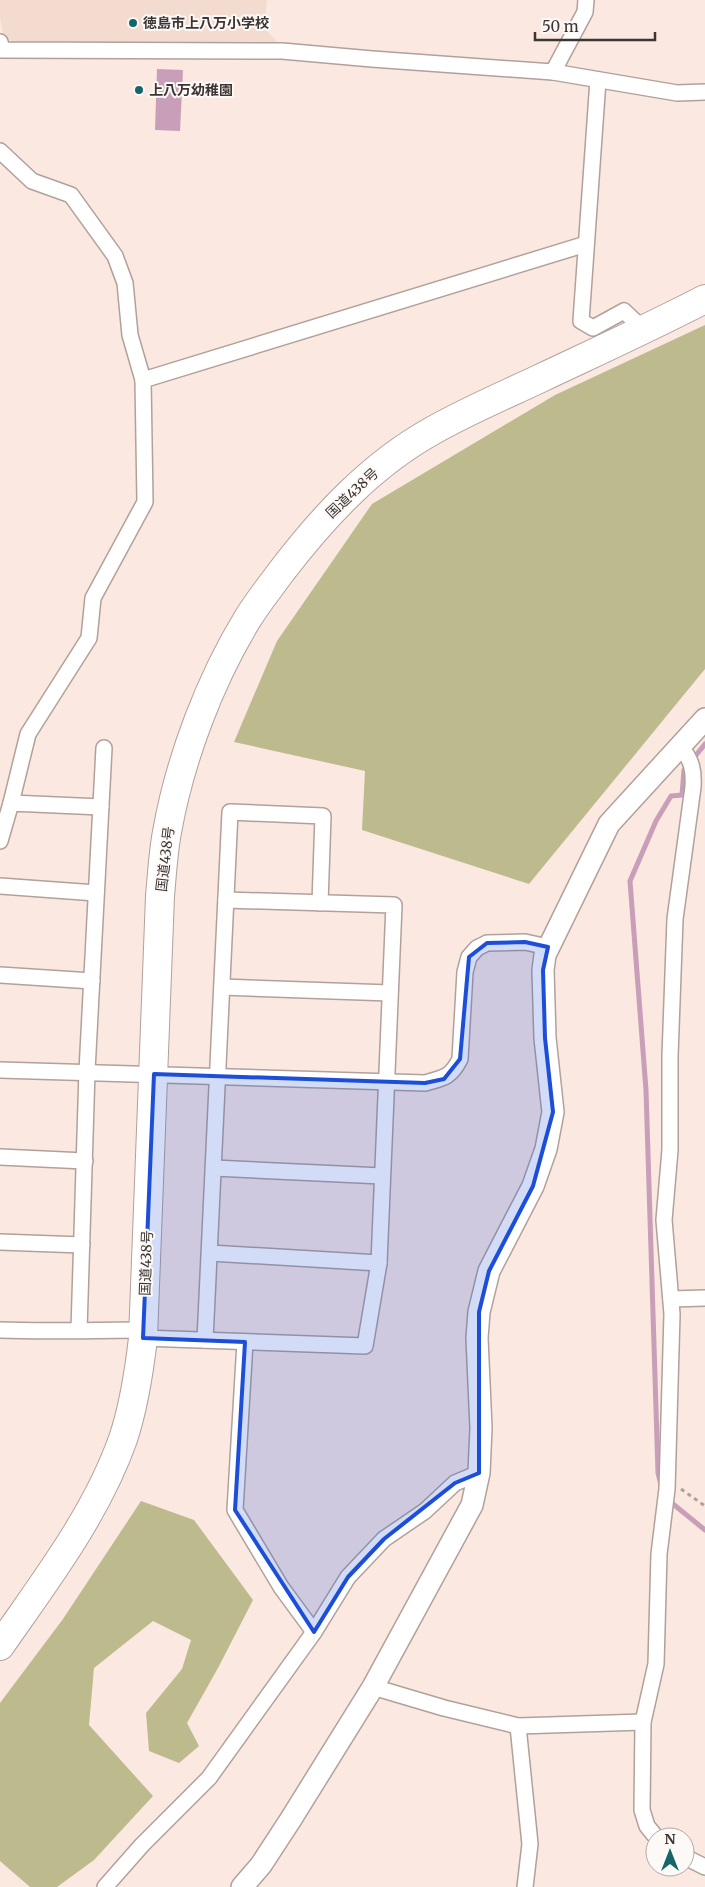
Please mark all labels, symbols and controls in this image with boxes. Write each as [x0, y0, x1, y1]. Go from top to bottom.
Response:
scale bar [535, 10, 655, 42]
place label: 徳島市上八万小学校 [143, 14, 269, 32]
marker: 徳島市上八万小学校 [127, 17, 139, 29]
text: 50 m [542, 17, 579, 36]
place label: 上八万幼稚園 [149, 81, 233, 99]
marker: 上八万幼稚園 [133, 84, 145, 96]
street label: 国道438号 [322, 464, 382, 522]
street label: 国道438号 [152, 825, 178, 893]
street label: 国道438号 [136, 1230, 156, 1296]
north arrow [645, 1827, 695, 1877]
text: N [664, 1830, 676, 1848]

